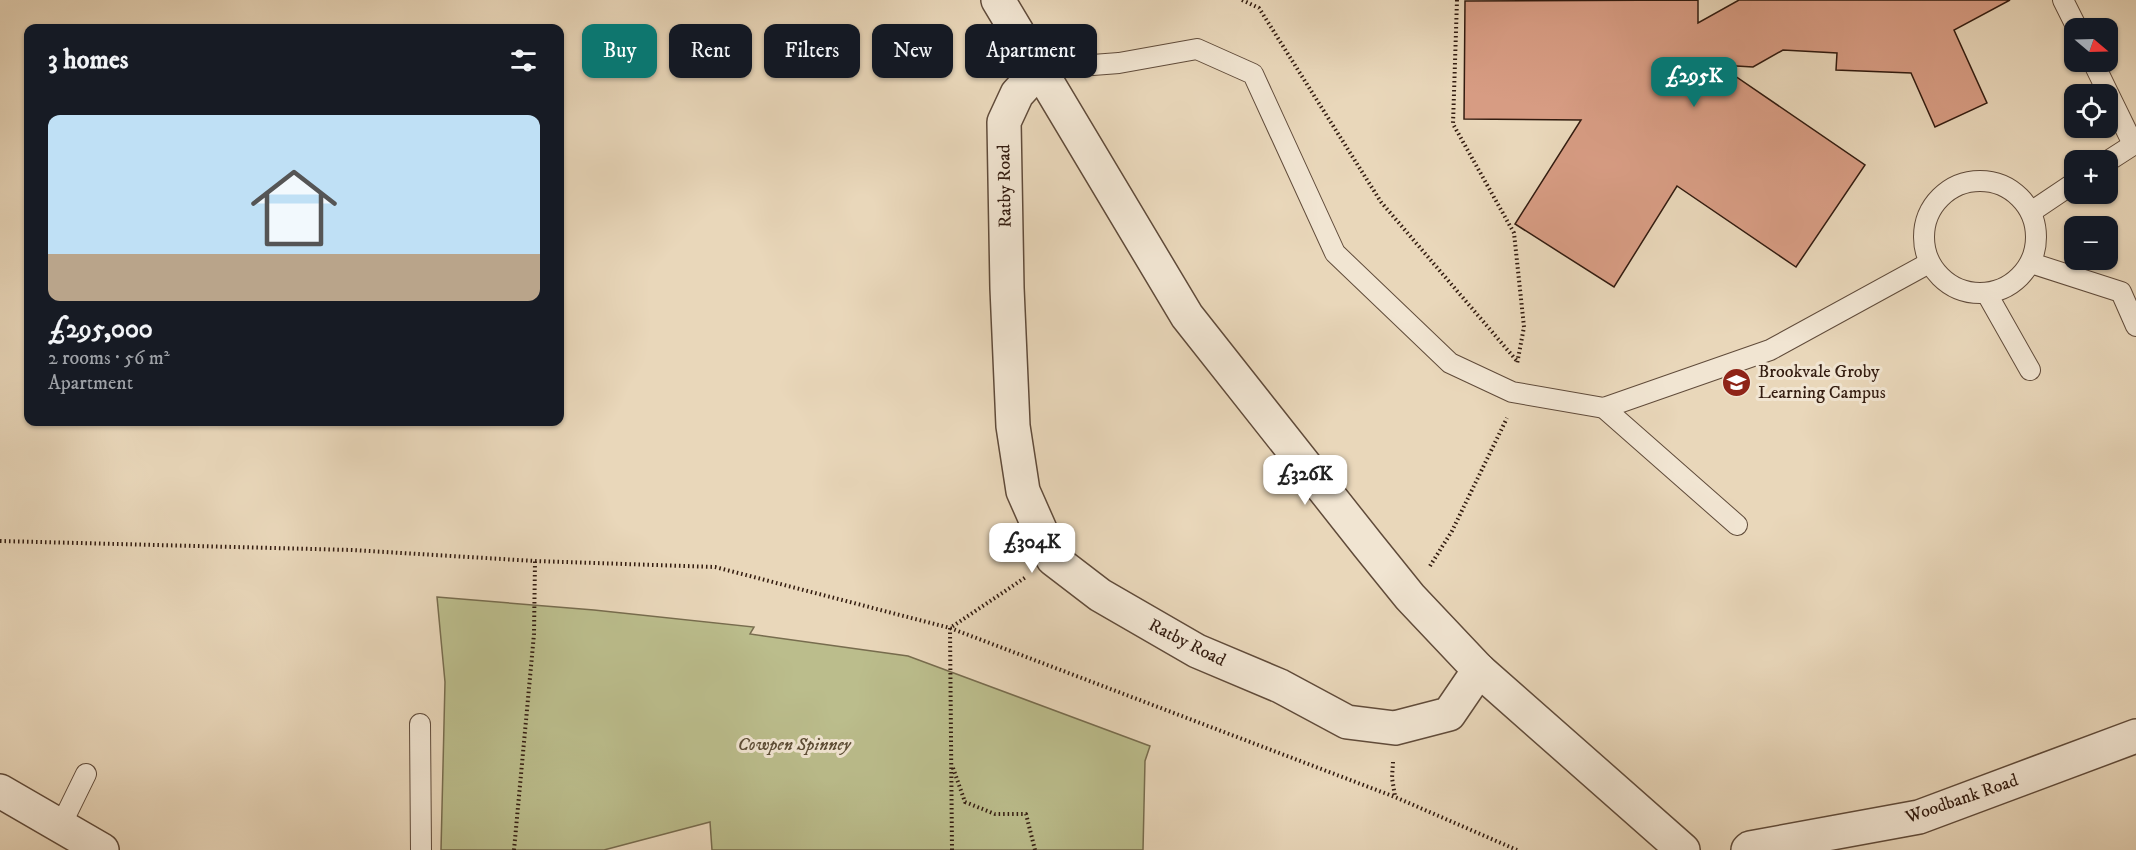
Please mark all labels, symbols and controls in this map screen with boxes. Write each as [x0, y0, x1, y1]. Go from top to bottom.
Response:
north arrow [2064, 18, 2118, 72]
map controls [2064, 18, 2118, 270]
chip: Buy [582, 24, 657, 78]
chip: Rent [669, 24, 752, 78]
chip: Filters [764, 24, 860, 78]
chip: New [872, 24, 953, 78]
chip: Apartment [965, 24, 1097, 78]
text: 3 homes [48, 44, 128, 77]
icon: filters [507, 44, 540, 77]
pin: £295K [1652, 57, 1736, 108]
text: £295K [1665, 64, 1723, 89]
button: locate [2064, 84, 2118, 138]
street label: Ratby Road [993, 144, 1017, 228]
button: + [2064, 150, 2118, 204]
icon: home [240, 154, 348, 262]
button: − [2064, 216, 2118, 270]
text: £295,000 [48, 313, 153, 346]
text: 2 rooms · 56 m² [48, 346, 170, 371]
place label: Brookvale Groby Learning Campus [1758, 361, 1886, 404]
school or university icon: Brookvale Groby Learning Campus [1721, 366, 1753, 398]
text: Apartment [48, 371, 133, 396]
pin: £326K [1263, 455, 1347, 506]
text: £326K [1277, 462, 1333, 487]
pin: £304K [990, 523, 1074, 574]
text: £304K [1003, 530, 1061, 555]
street label: Ratby Road [1145, 614, 1229, 672]
park label: Cowpen Spinney [737, 734, 852, 756]
street label: Woodbank Road [1902, 769, 2021, 829]

